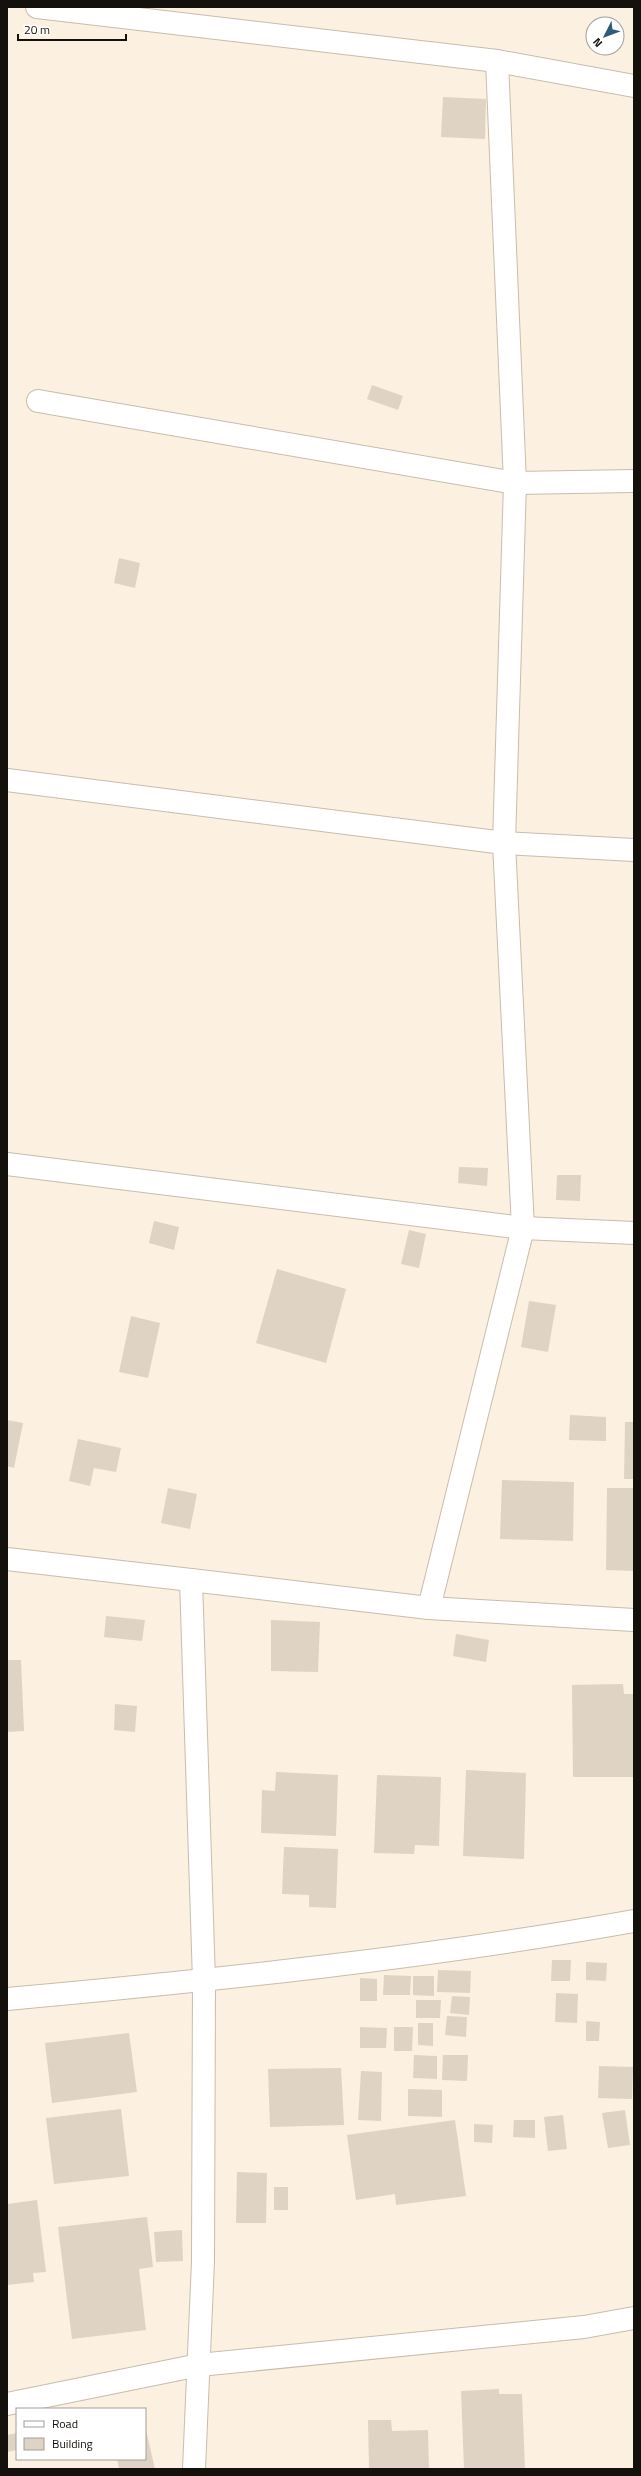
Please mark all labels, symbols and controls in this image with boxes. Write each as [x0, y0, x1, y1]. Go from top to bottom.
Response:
scale bar [18, 16, 126, 42]
north arrow [585, 16, 625, 56]
text: 20 m [24, 20, 50, 39]
text: N [589, 35, 606, 51]
legend [16, 2408, 146, 2460]
text: Road [52, 2414, 78, 2433]
text: Building [52, 2434, 93, 2453]

